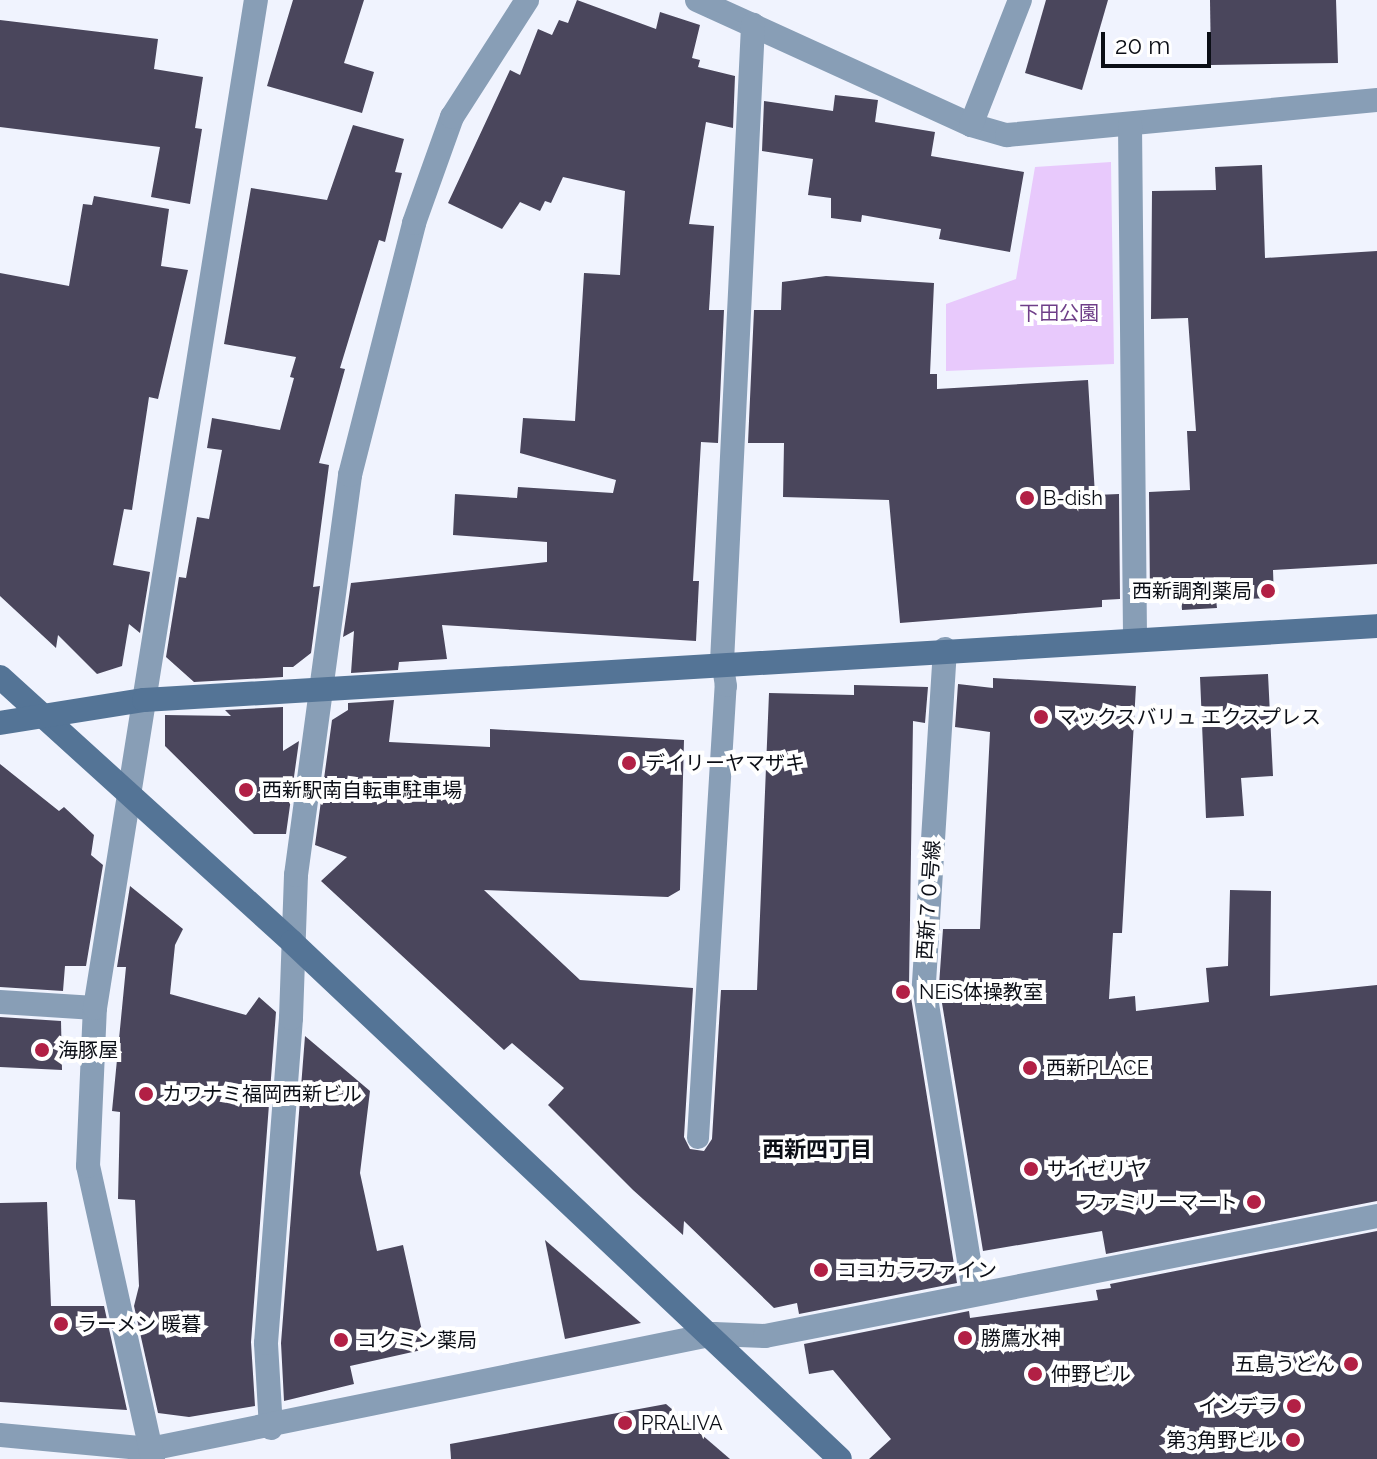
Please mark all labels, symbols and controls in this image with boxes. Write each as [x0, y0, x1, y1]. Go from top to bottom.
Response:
scale bar [1105, 16, 1215, 66]
text: 20 m [1115, 31, 1170, 60]
park label: 下田公園 [1019, 301, 1099, 325]
place label: B-dish [1043, 486, 1103, 510]
marker: B-dish [1018, 489, 1036, 507]
place label: 西新調剤薬局 [1132, 579, 1252, 603]
marker: 西新調剤薬局 [1259, 582, 1277, 600]
place label: マックスバリュ エクスプレス [1057, 705, 1322, 729]
marker: マックスバリュ エクスプレス [1032, 708, 1050, 726]
place label: デイリーヤマザキ [645, 751, 805, 775]
marker: デイリーヤマザキ [620, 754, 638, 772]
place label: 西新駅南自転車駐車場 [262, 778, 462, 802]
marker: 西新駅南自転車駐車場 [237, 781, 255, 799]
street label: 西新７０号線 [913, 839, 945, 961]
place label: NEiS体操教室 [919, 980, 1043, 1004]
marker: NEiS体操教室 [894, 983, 912, 1001]
place label: 海豚屋 [58, 1038, 118, 1062]
marker: 海豚屋 [33, 1041, 51, 1059]
place label: 西新PLACE [1046, 1056, 1149, 1080]
marker: 西新PLACE [1021, 1059, 1039, 1077]
place label: カワナミ福岡西新ビル [162, 1082, 362, 1106]
marker: カワナミ福岡西新ビル [137, 1085, 155, 1103]
district label: 西新四丁目 [762, 1137, 872, 1163]
place label: サイゼリヤ [1047, 1157, 1147, 1181]
marker: サイゼリヤ [1022, 1160, 1040, 1178]
place label: ファミリーマート [1078, 1190, 1238, 1214]
marker: ファミリーマート [1245, 1193, 1263, 1211]
place label: ココカラファイン [837, 1258, 997, 1282]
marker: ココカラファイン [812, 1261, 830, 1279]
place label: ラーメン 暖暮 [77, 1312, 202, 1336]
marker: ラーメン 暖暮 [52, 1315, 70, 1333]
place label: 勝鷹水神 [981, 1326, 1061, 1350]
place label: コクミン薬局 [357, 1328, 477, 1352]
marker: 勝鷹水神 [956, 1329, 974, 1347]
marker: コクミン薬局 [332, 1331, 350, 1349]
place label: 五島うどん [1235, 1352, 1335, 1376]
marker: 五島うどん [1342, 1355, 1360, 1373]
place label: 仲野ビル [1051, 1362, 1131, 1386]
marker: 仲野ビル [1026, 1365, 1044, 1383]
place label: インデラ [1198, 1394, 1278, 1418]
marker: インデラ [1285, 1397, 1303, 1415]
place label: PRALIVA [641, 1411, 722, 1435]
marker: PRALIVA [616, 1414, 634, 1432]
place label: 第3角野ビル [1166, 1428, 1277, 1452]
marker: 第3角野ビル [1284, 1431, 1302, 1449]

